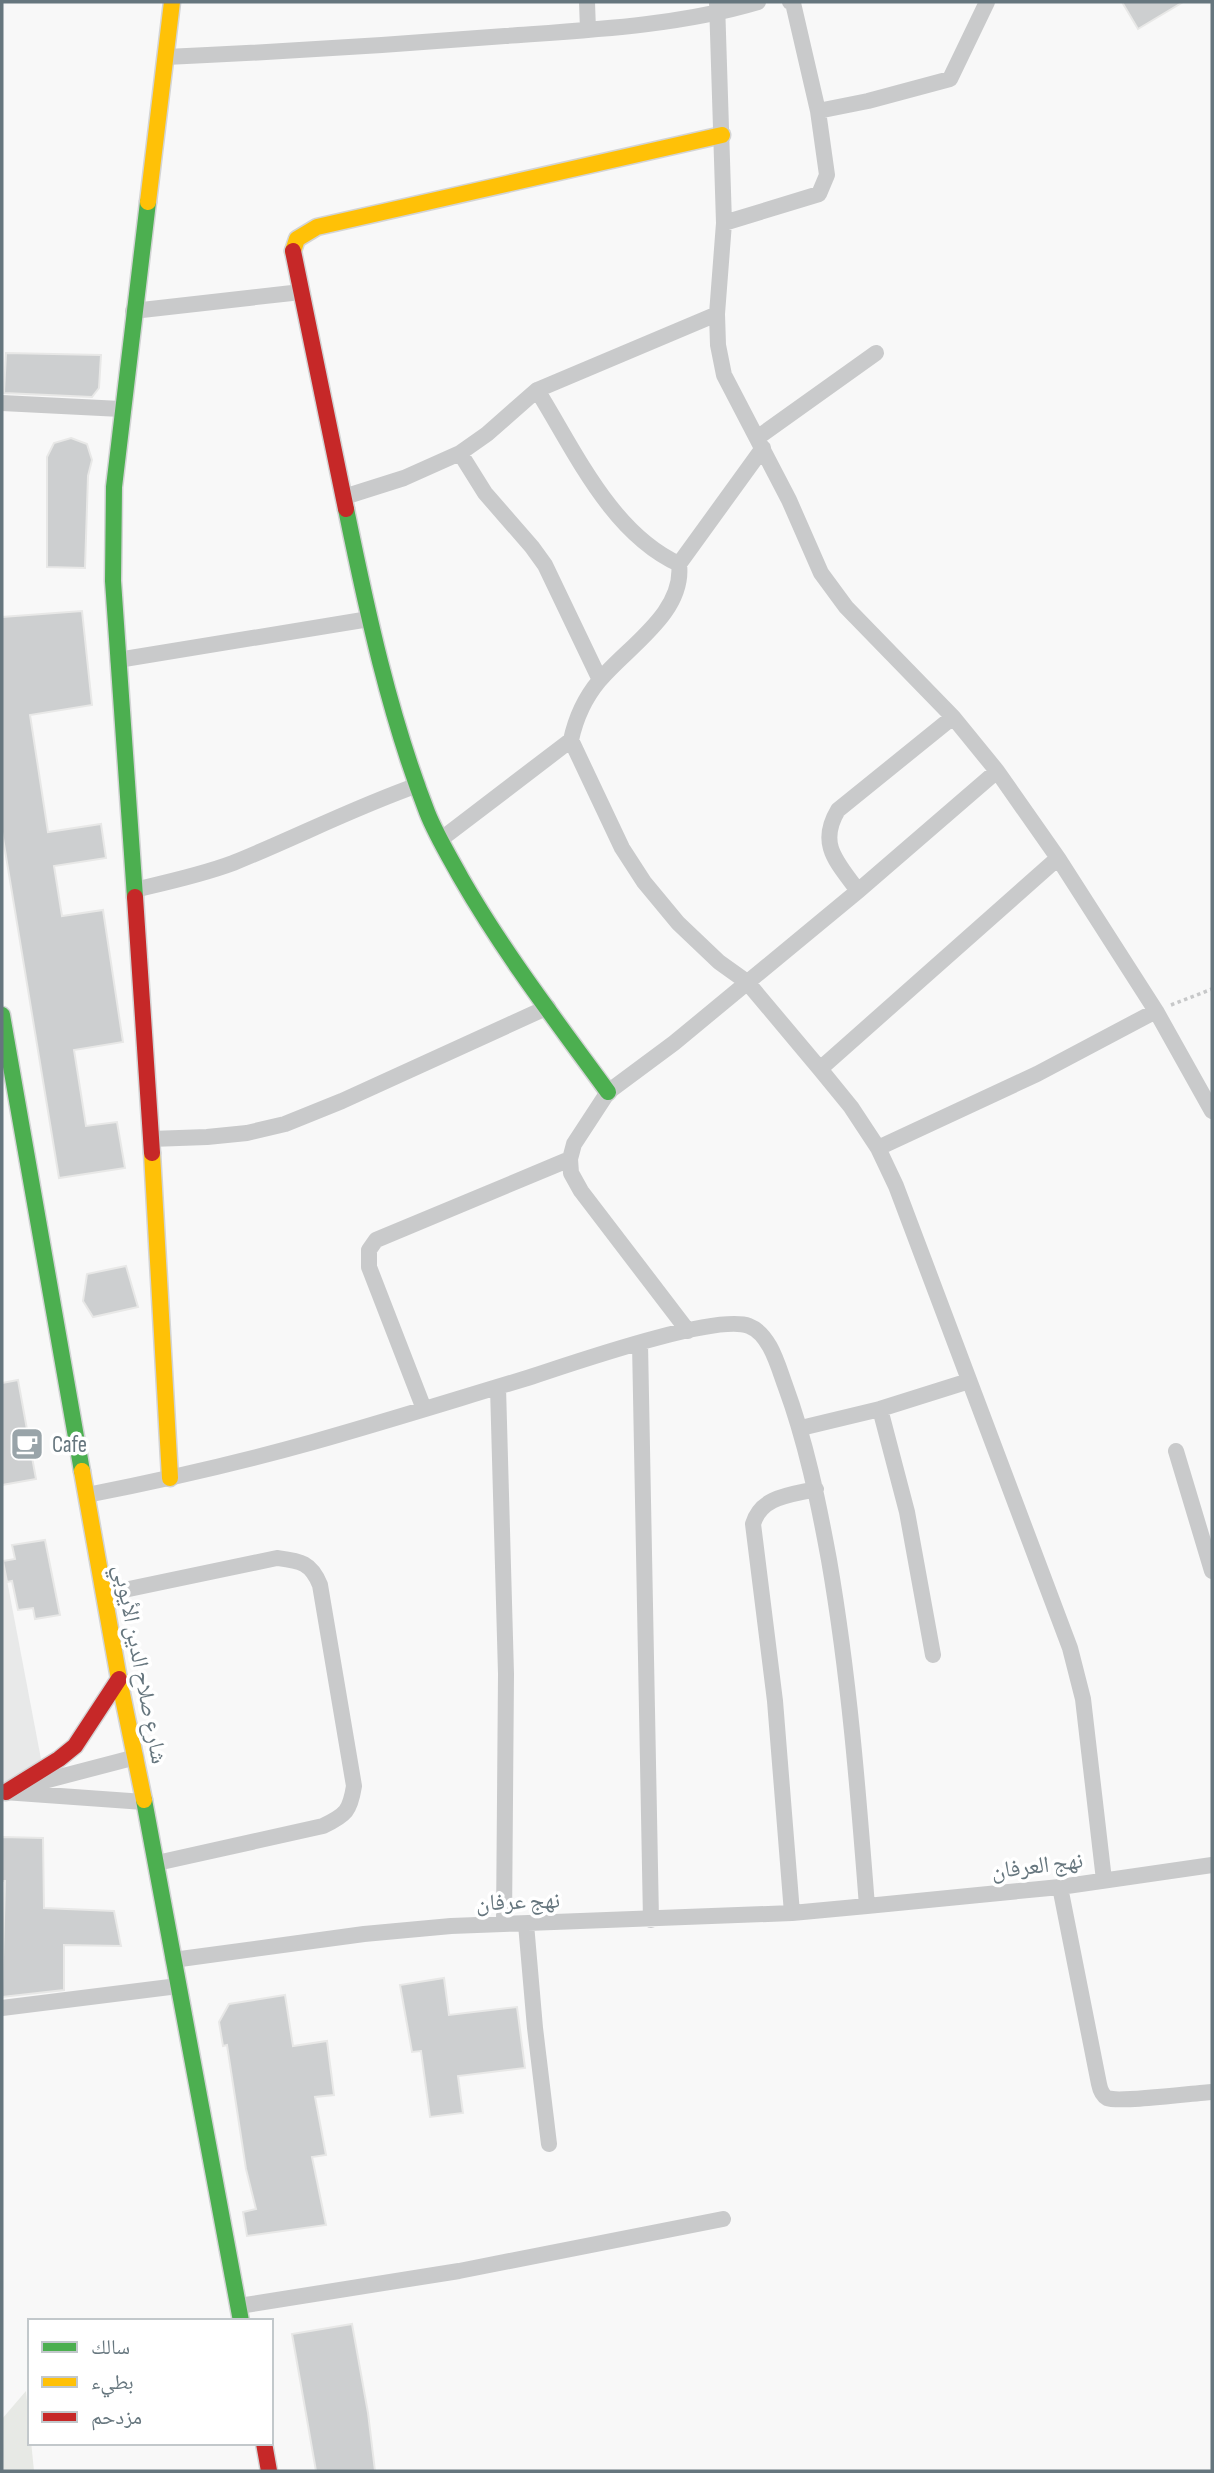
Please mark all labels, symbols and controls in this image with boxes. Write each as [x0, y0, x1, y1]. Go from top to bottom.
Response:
cafe icon: Cafe [8, 1425, 46, 1463]
place label: Cafe [52, 1431, 87, 1459]
street label: شارع صلاح الدين الأيوبي [103, 1562, 173, 1767]
street label: نهج العرفان [990, 1846, 1085, 1886]
street label: نهج عرفان [476, 1887, 560, 1917]
legend [28, 2319, 273, 2445]
text: سالك [91, 2335, 130, 2360]
text: بطيء [91, 2370, 134, 2398]
text: مزدحم [91, 2405, 142, 2431]

